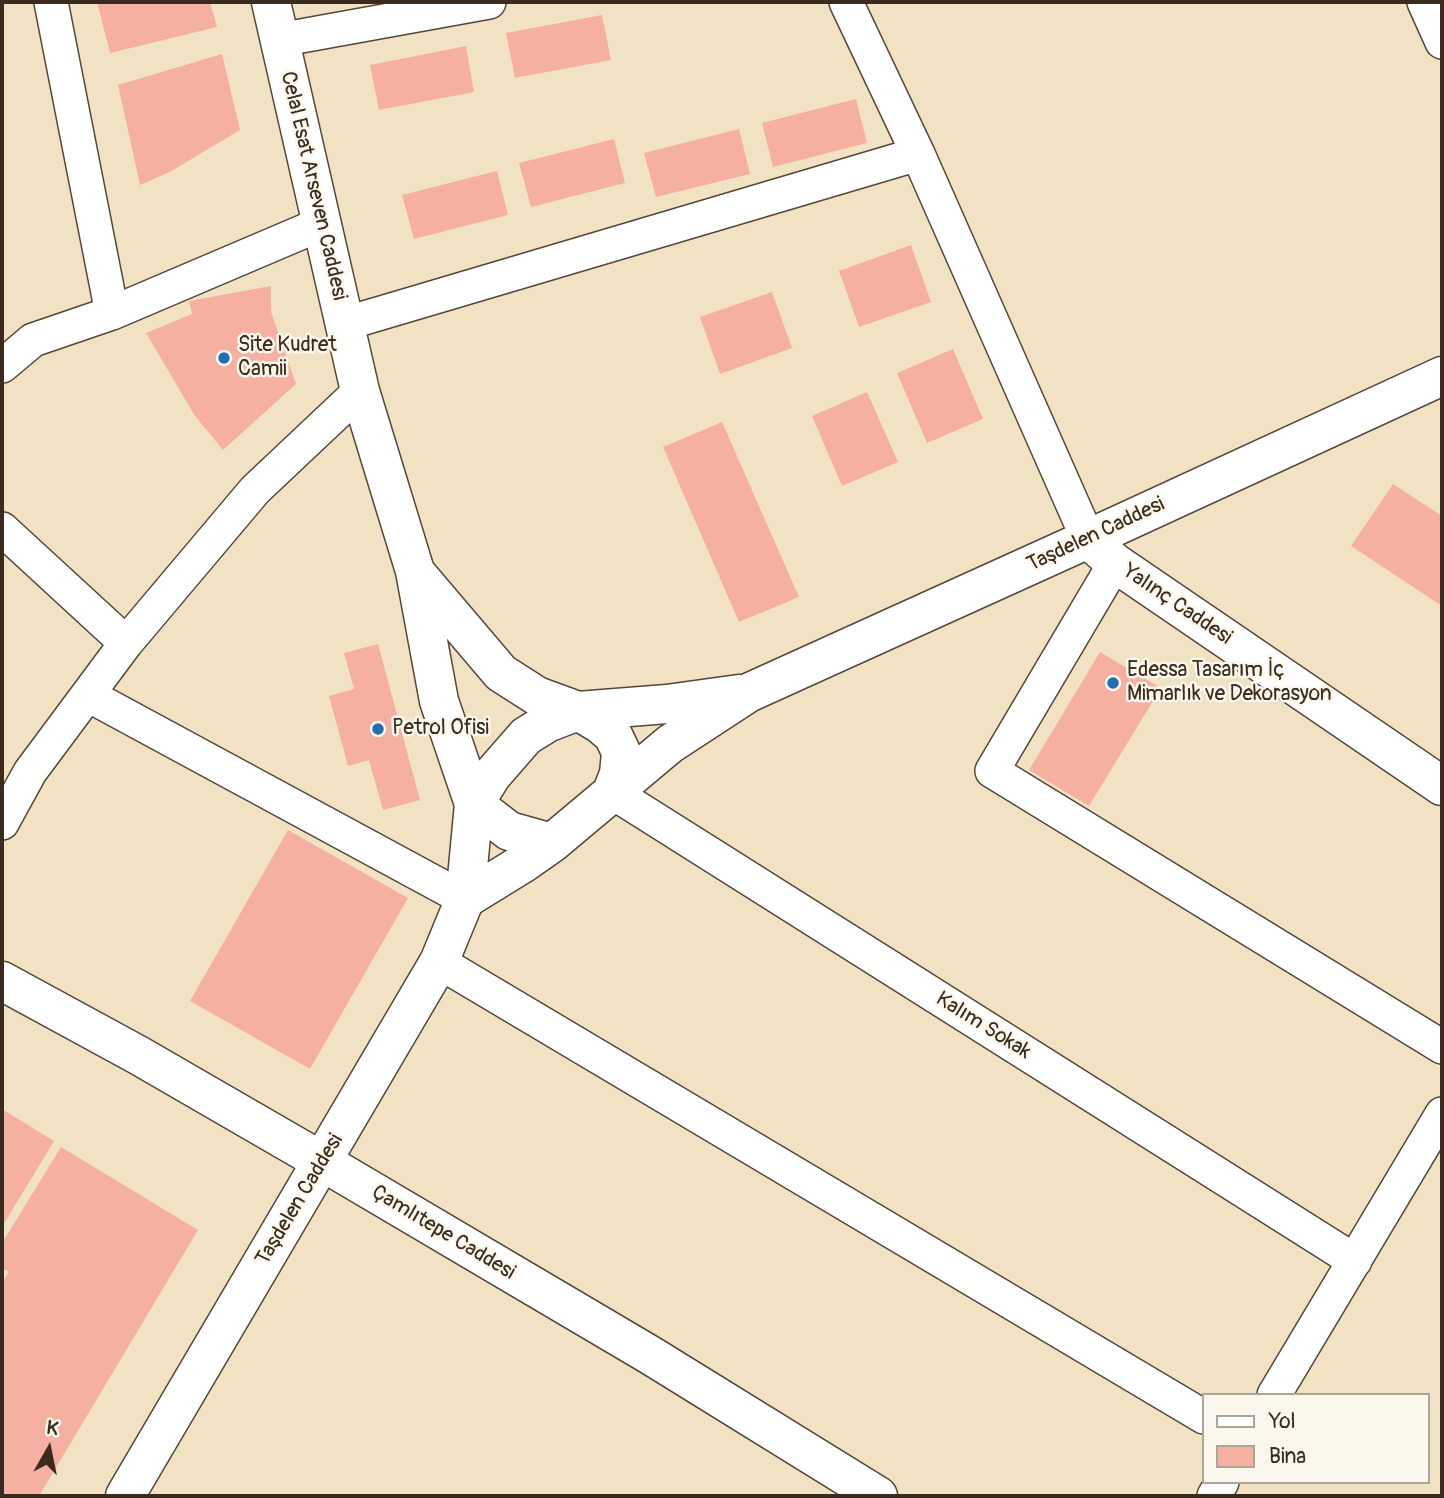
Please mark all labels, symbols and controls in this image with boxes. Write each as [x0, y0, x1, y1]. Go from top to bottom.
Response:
street label: Celal Esat Arseven Caddesi [274, 69, 352, 303]
place label: Site Kudret Camii [238, 333, 337, 383]
marker: Site Kudret Camii [216, 350, 232, 366]
street label: Taşdelen Caddesi [1023, 492, 1169, 578]
street label: Yalınç Caddesi [1118, 559, 1236, 651]
place label: Edessa Tasarım İç Mimarlık ve Dekorasyon [1127, 658, 1332, 708]
marker: Edessa Tasarım İç Mimarlık ve Dekorasyon [1105, 675, 1121, 691]
place label: Petrol Ofisi [392, 716, 489, 742]
marker: Petrol Ofisi [370, 721, 386, 737]
street label: Kalım Sokak [931, 987, 1035, 1065]
street label: Taşdelen Caddesi [251, 1130, 349, 1270]
street label: Çamlıtepe Caddesi [367, 1180, 519, 1286]
legend [1202, 1393, 1430, 1484]
text: Yol [1269, 1408, 1296, 1435]
north arrow [14, 1414, 84, 1484]
text: K [45, 1416, 60, 1441]
text: Bina [1269, 1443, 1306, 1470]

